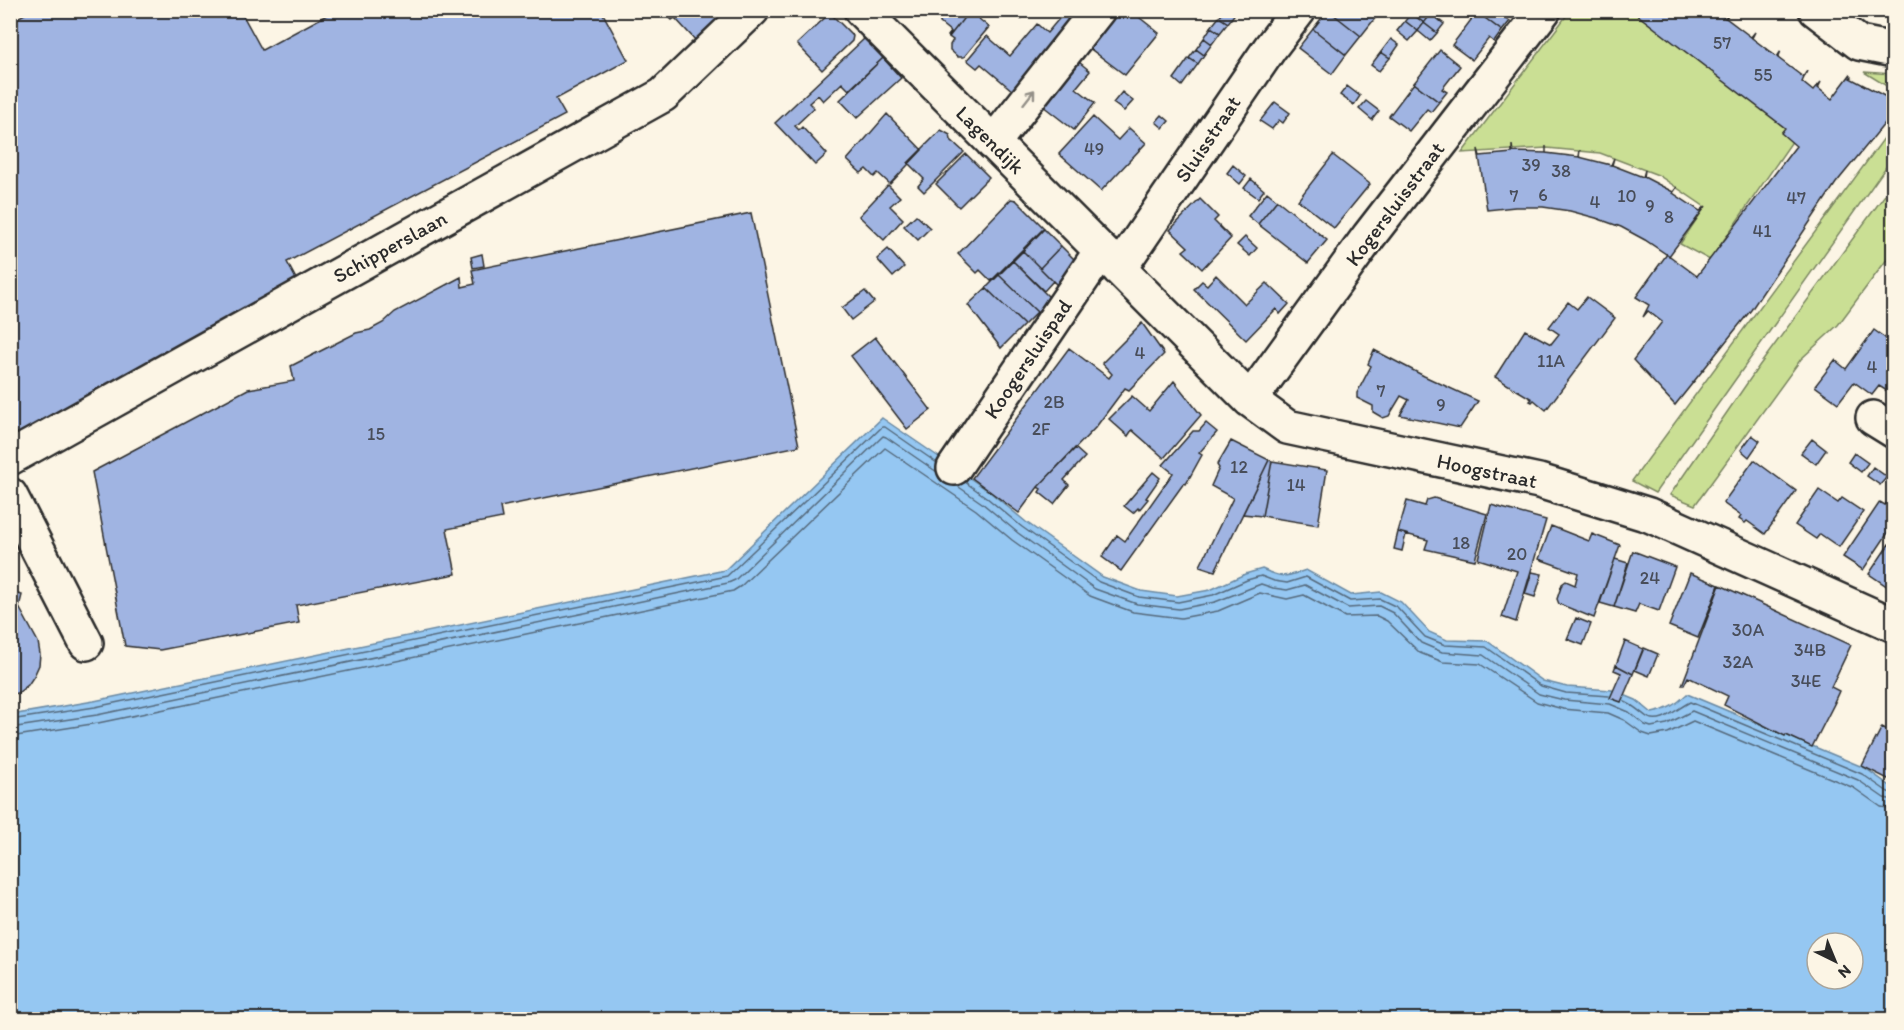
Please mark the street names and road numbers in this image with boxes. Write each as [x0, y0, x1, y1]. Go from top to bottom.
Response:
street label: Sluisstraat [1170, 91, 1246, 187]
street label: Lagendijk [951, 100, 1030, 179]
street label: Kogersluisstraat [1340, 137, 1449, 271]
street label: Schipperslaan [328, 205, 451, 288]
street label: Koogersluispad [978, 294, 1077, 423]
street label: Hoogstraat [1435, 448, 1540, 493]

